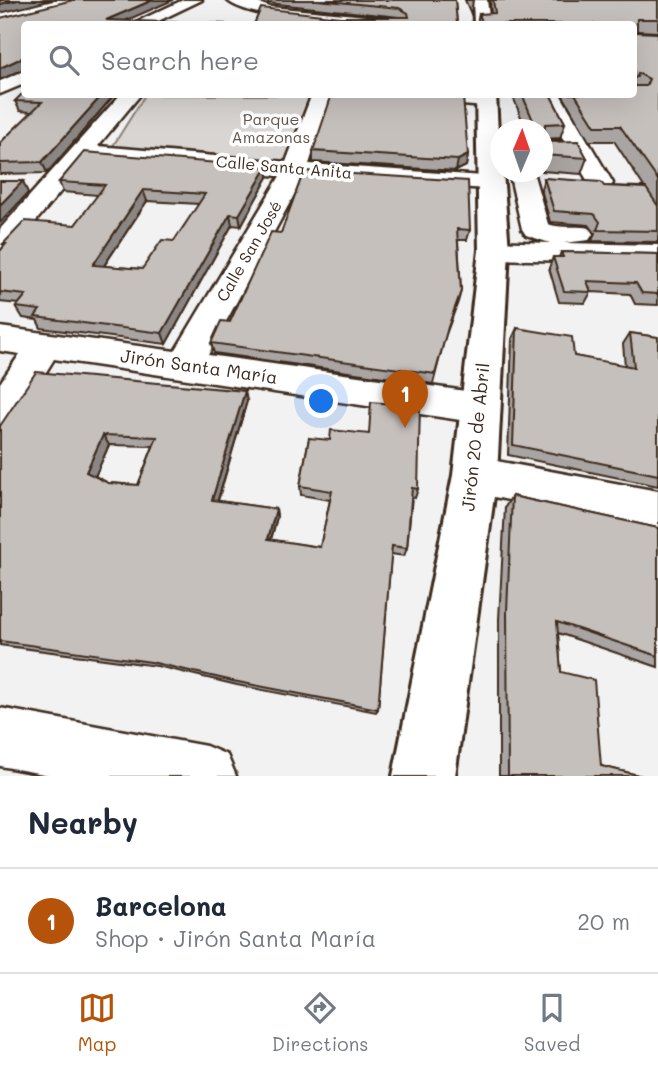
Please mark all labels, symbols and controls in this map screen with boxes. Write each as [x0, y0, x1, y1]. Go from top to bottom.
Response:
search box [21, 21, 637, 98]
icon: search [45, 41, 83, 79]
text: Search here [101, 43, 259, 77]
park label: Parque Amazonas [232, 108, 310, 147]
north arrow [490, 119, 553, 182]
street label: Calle Santa Anita [215, 150, 353, 183]
street label: Calle San José [211, 196, 286, 305]
street label: Jirón Santa María [119, 343, 279, 389]
street label: Jirón 20 de Abril [455, 362, 495, 512]
pin: 1 [382, 370, 428, 428]
your location [304, 384, 338, 418]
text: Nearby [28, 802, 138, 842]
text: Barcelona [95, 889, 227, 923]
text: 1 [46, 906, 56, 936]
text: 20 m [577, 906, 630, 936]
text: Shop · Jirón Santa María [95, 923, 376, 953]
tab: Map [78, 989, 116, 1056]
tab: Directions [272, 989, 368, 1056]
tab: Saved [524, 989, 580, 1056]

